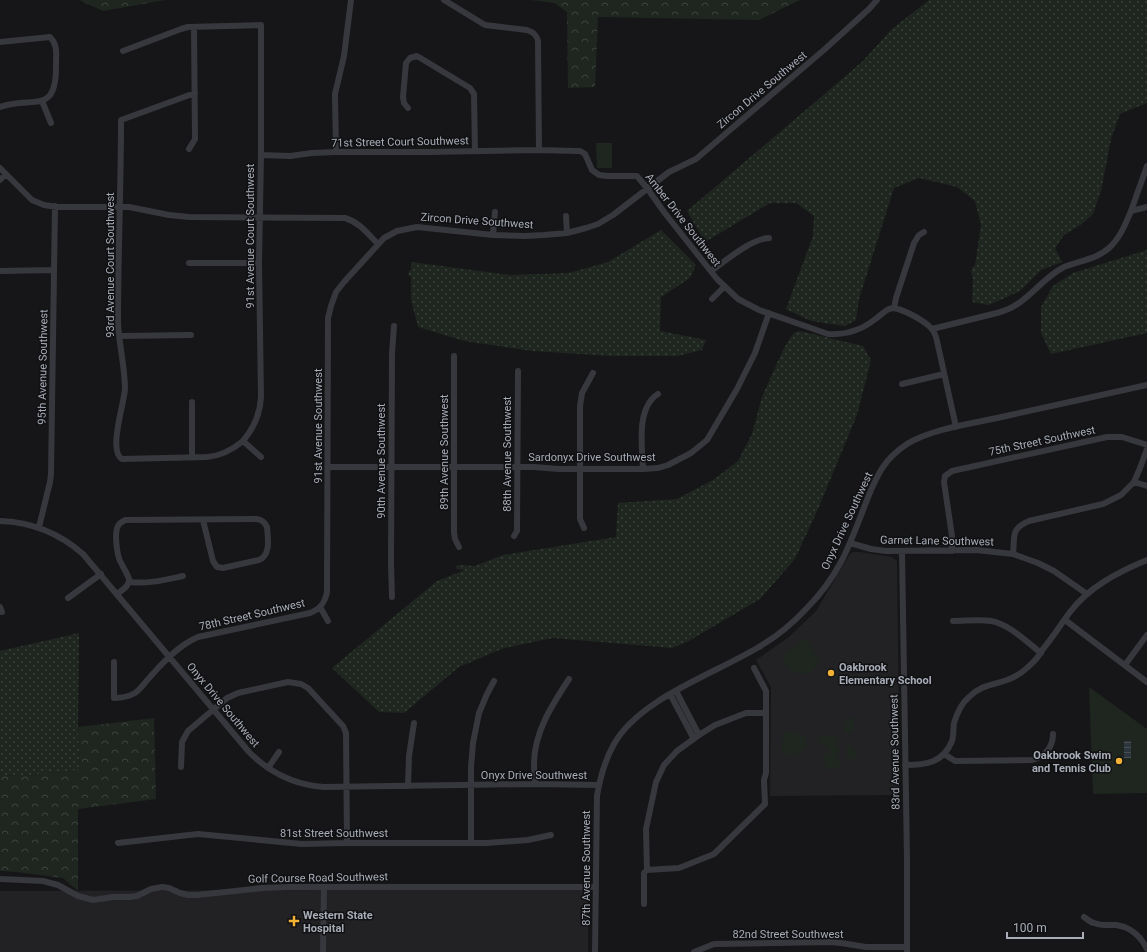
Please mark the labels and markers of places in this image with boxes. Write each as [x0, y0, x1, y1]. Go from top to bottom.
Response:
place label: Oakbrook Elementary School [839, 661, 932, 687]
marker: Oakbrook Elementary School [826, 668, 836, 678]
place label: Oakbrook Swim and Tennis Club [1032, 749, 1111, 775]
marker: Oakbrook Swim and Tennis Club [1114, 756, 1124, 766]
place label: Western State Hospital [303, 909, 373, 935]
marker: Western State Hospital [288, 915, 300, 927]

